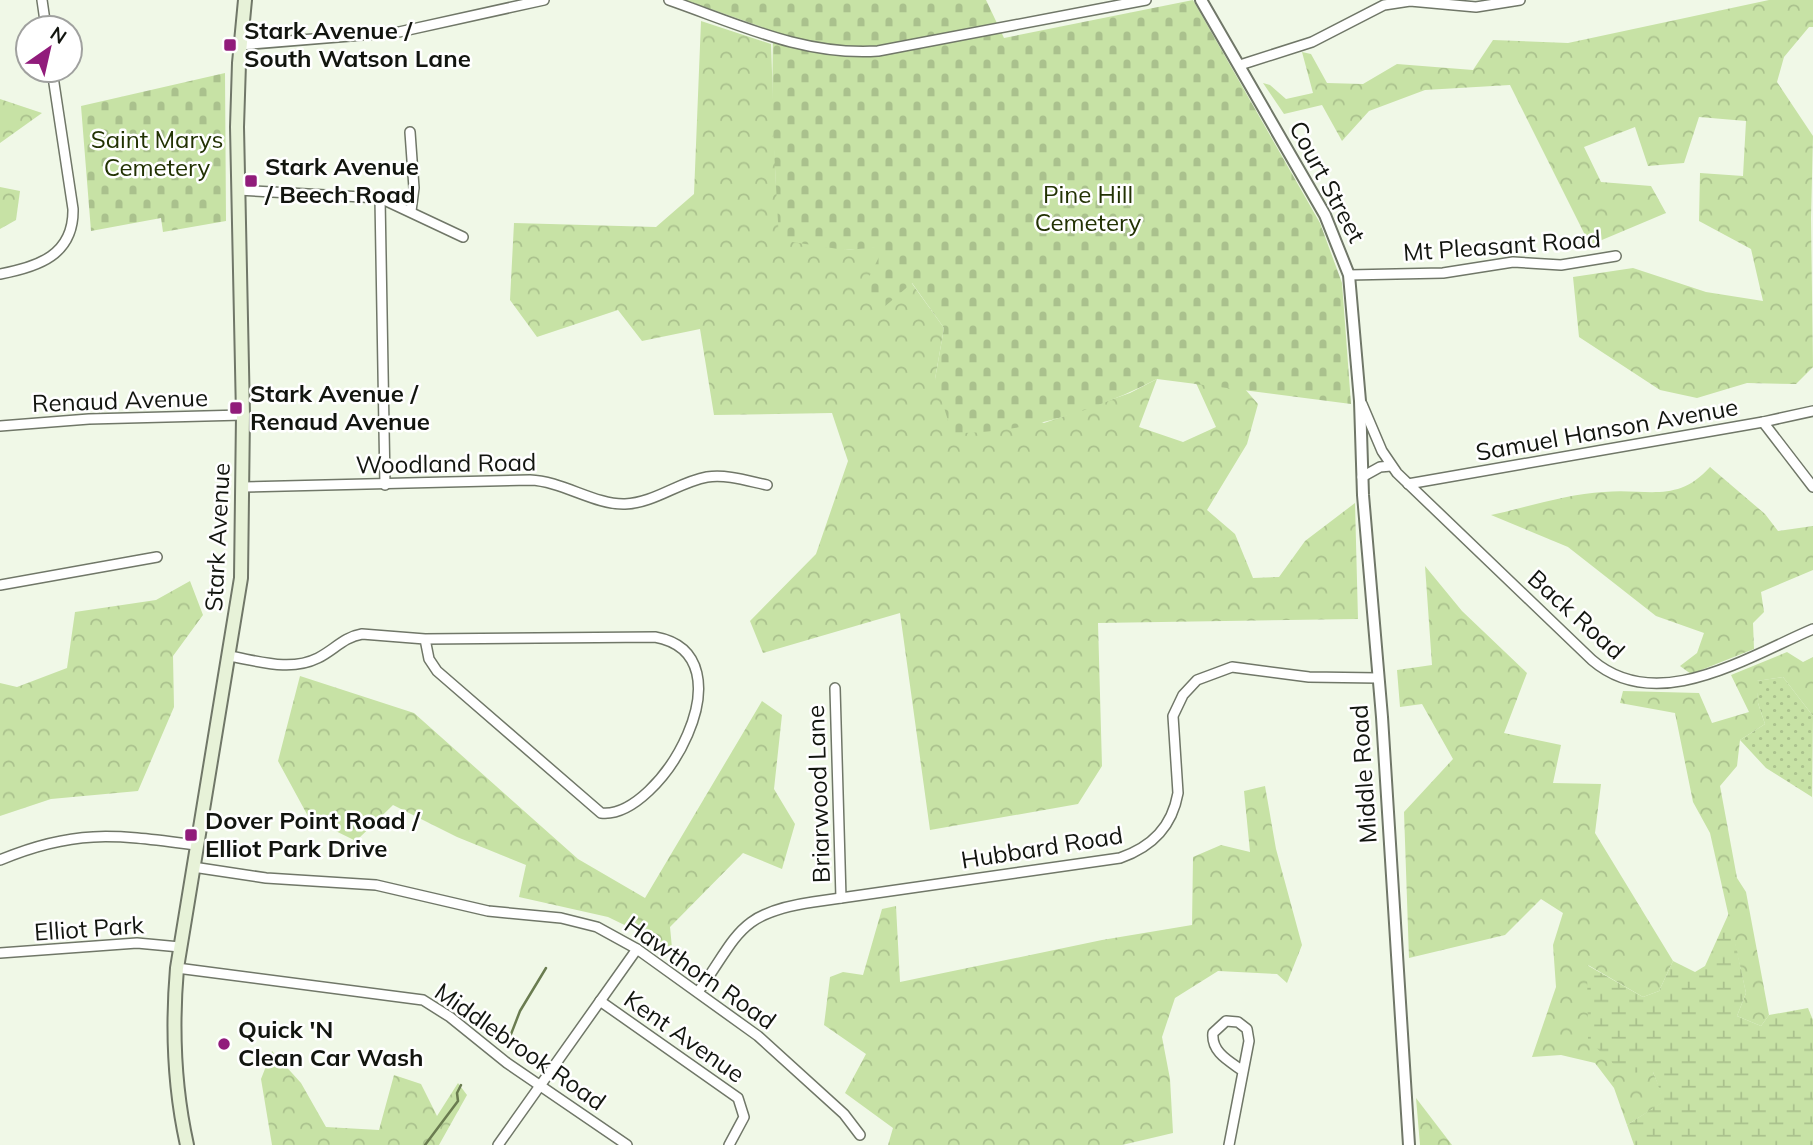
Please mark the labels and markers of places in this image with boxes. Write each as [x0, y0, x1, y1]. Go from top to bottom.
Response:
place label: Stark Avenue / South Watson Lane [244, 15, 471, 73]
marker: Stark Avenue / South Watson Lane [222, 37, 238, 53]
place label: Stark Avenue / Beech Road [264, 151, 419, 209]
marker: Stark Avenue / Beech Road [243, 173, 259, 189]
place label: Stark Avenue / Renaud Avenue [250, 378, 430, 436]
marker: Stark Avenue / Renaud Avenue [228, 400, 244, 416]
place label: Dover Point Road / Elliot Park Drive [205, 805, 421, 863]
marker: Dover Point Road / Elliot Park Drive [183, 827, 199, 843]
place label: Quick 'N Clean Car Wash [238, 1014, 424, 1072]
marker: Quick 'N Clean Car Wash [216, 1036, 232, 1052]

